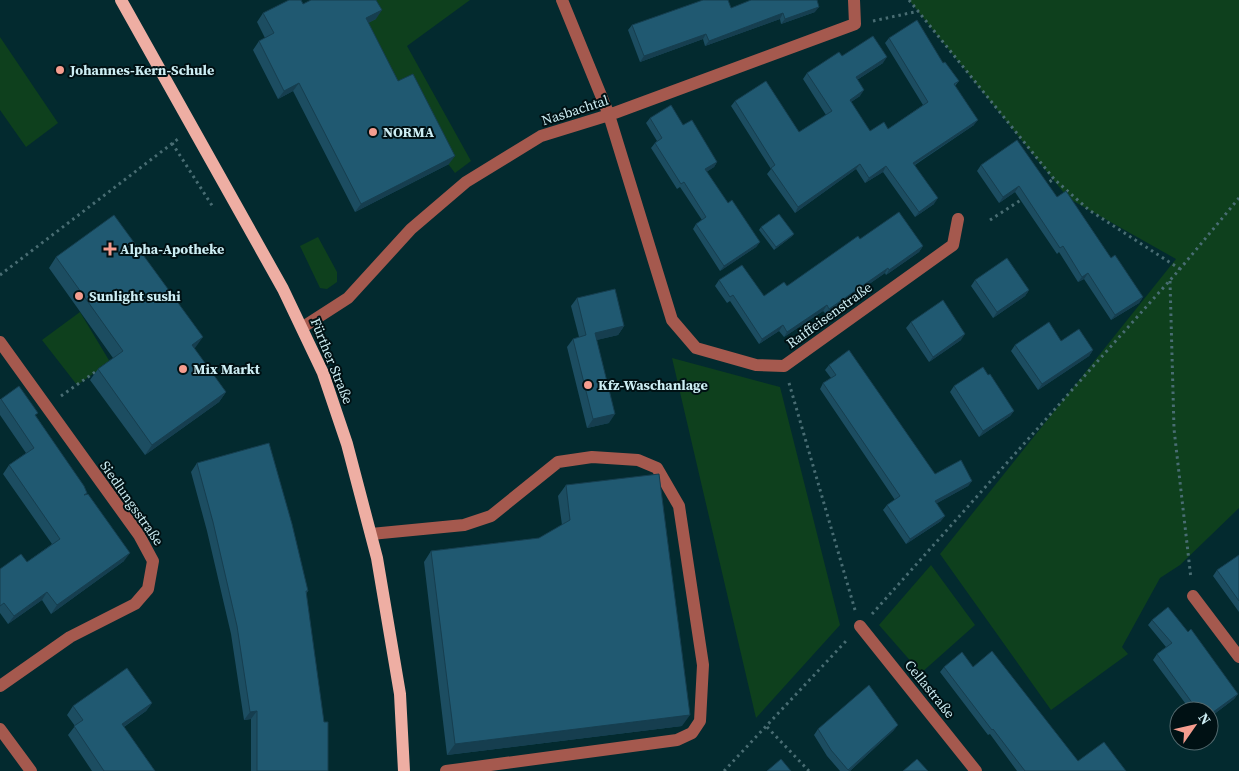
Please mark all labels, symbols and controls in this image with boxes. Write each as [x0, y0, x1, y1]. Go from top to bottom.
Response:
place label: Johannes-Kern-Schule [69, 60, 214, 80]
marker: Johannes-Kern-Schule [54, 64, 66, 76]
street label: Nasbachtal [539, 90, 611, 130]
place label: NORMA [383, 122, 435, 142]
marker: NORMA [367, 126, 379, 138]
place label: Alpha-Apotheke [120, 239, 224, 259]
marker: Alpha-Apotheke [104, 243, 116, 255]
street label: Raiffeisenstraße [782, 277, 876, 353]
place label: Sunlight sushi [89, 286, 181, 306]
marker: Sunlight sushi [73, 290, 85, 302]
street label: Fürther Straße [306, 315, 358, 407]
place label: Mix Markt [193, 359, 261, 379]
marker: Mix Markt [177, 363, 189, 375]
place label: Kfz-Waschanlage [598, 375, 708, 395]
marker: Kfz-Waschanlage [582, 379, 594, 391]
street label: Siedlungsstraße [95, 457, 169, 549]
street label: Cellastraße [900, 655, 960, 723]
north arrow [1169, 701, 1219, 751]
text: N [1194, 709, 1216, 729]

